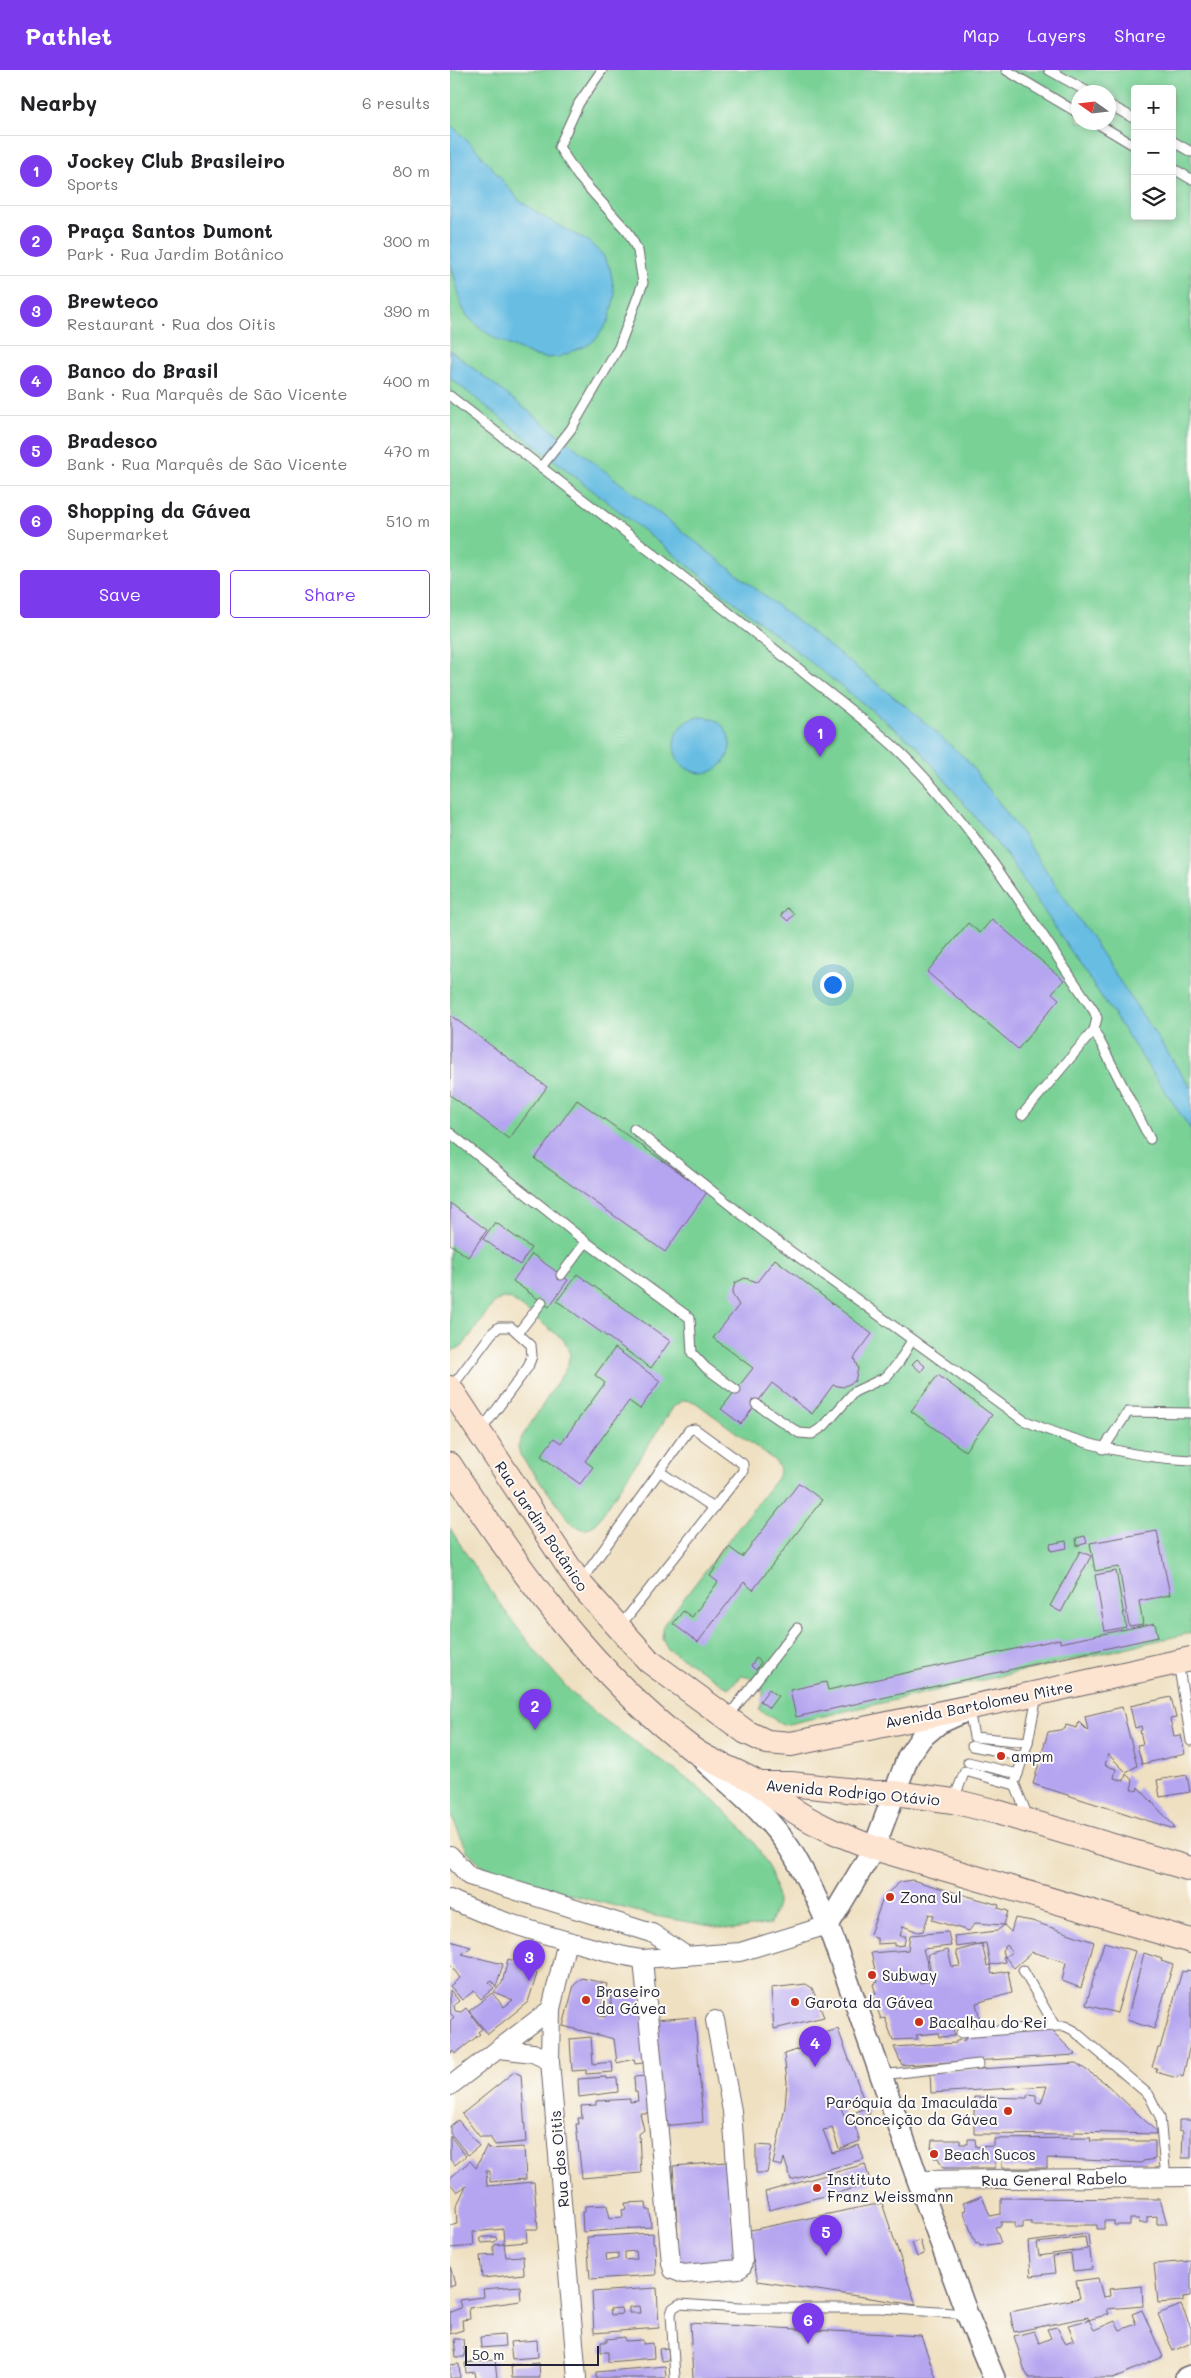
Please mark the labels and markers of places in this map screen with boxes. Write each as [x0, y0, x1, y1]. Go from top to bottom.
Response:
pin: 1 [804, 716, 836, 757]
pin: 2 [519, 1689, 551, 1730]
place label: ampm [1011, 1746, 1054, 1766]
marker: ampm [995, 1750, 1007, 1762]
place label: Zona Sul [900, 1887, 962, 1907]
marker: Zona Sul [884, 1891, 896, 1903]
pin: 3 [513, 1940, 545, 1981]
place label: Subway [882, 1965, 937, 1985]
marker: Subway [866, 1969, 878, 1981]
place label: Braseiro da Gávea [596, 1981, 667, 2018]
place label: Garota da Gávea [805, 1992, 933, 2012]
marker: Braseiro da Gávea [580, 1994, 592, 2006]
marker: Garota da Gávea [789, 1996, 801, 2008]
place label: Bacalhau do Rei [929, 2012, 1047, 2032]
marker: Bacalhau do Rei [913, 2016, 925, 2028]
pin: 4 [799, 2026, 831, 2067]
place label: Paróquia da Imaculada Conceição da Gávea [826, 2092, 998, 2129]
marker: Paróquia da Imaculada Conceição da Gávea [1002, 2105, 1014, 2117]
place label: Beach Sucos [944, 2144, 1036, 2164]
marker: Beach Sucos [928, 2148, 940, 2160]
place label: Instituto Franz Weissmann [827, 2169, 953, 2206]
marker: Instituto Franz Weissmann [811, 2182, 823, 2194]
pin: 5 [810, 2215, 842, 2256]
pin: 6 [792, 2303, 824, 2344]

